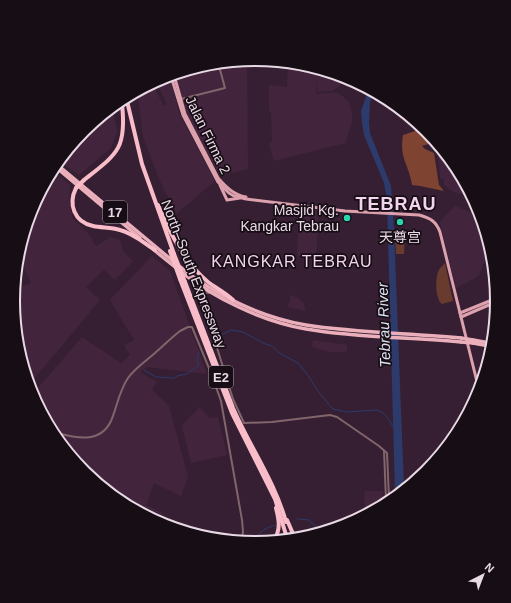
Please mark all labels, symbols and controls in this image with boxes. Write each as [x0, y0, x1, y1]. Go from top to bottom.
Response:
street label: Jalan Firma 2 [182, 93, 234, 177]
district label: TEBRAU [356, 194, 437, 214]
street label: North–South Expressway [158, 197, 230, 351]
road number: 17 [103, 201, 127, 223]
place label: Masjid Kg. Kangkar Tebrau [240, 202, 339, 234]
marker: Masjid Kg. Kangkar Tebrau [342, 213, 352, 223]
marker: 天尊宫 [395, 217, 405, 227]
place label: 天尊宫 [379, 229, 421, 245]
district label: KANGKAR TEBRAU [211, 253, 373, 270]
water label: Tebrau River [373, 281, 393, 368]
road number: E2 [209, 366, 233, 388]
north arrow [463, 555, 503, 595]
text: N [483, 560, 497, 575]

